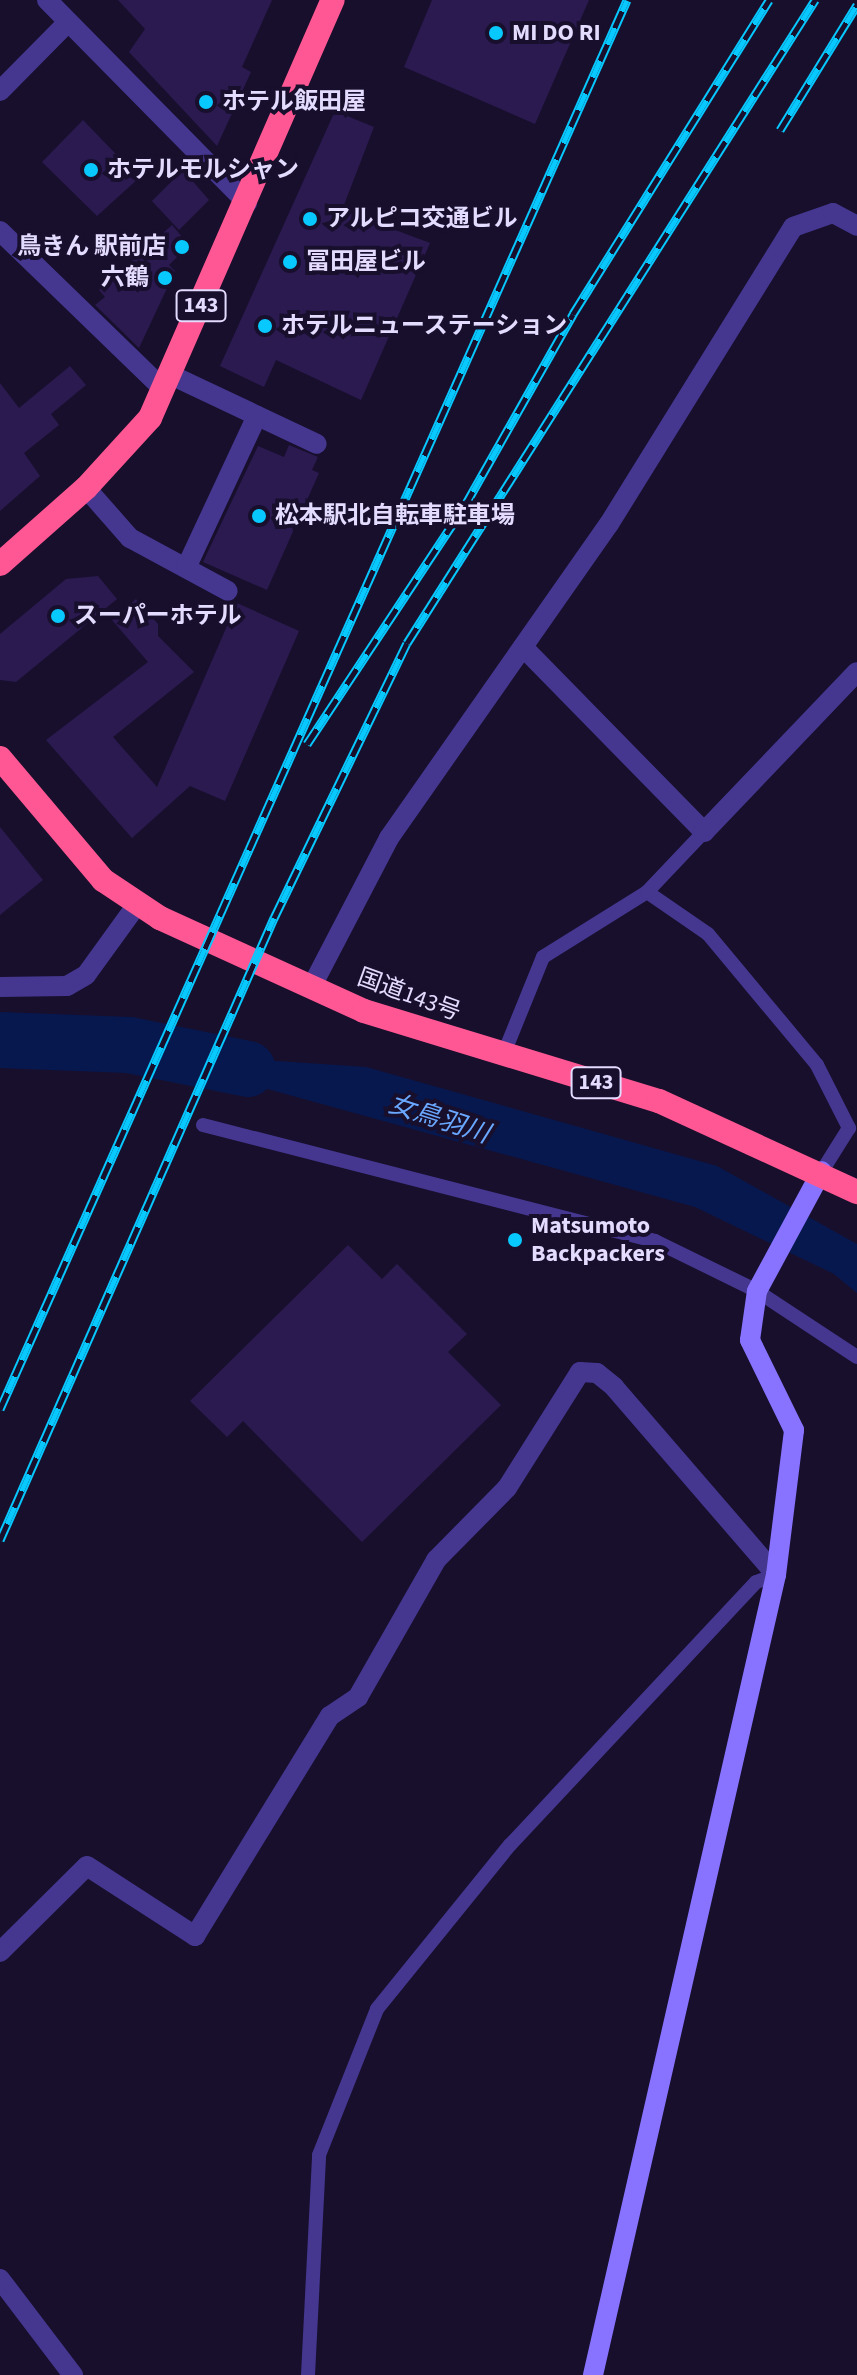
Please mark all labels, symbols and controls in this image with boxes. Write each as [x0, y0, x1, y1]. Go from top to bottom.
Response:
place label: MI DO RI [512, 19, 601, 47]
marker: MI DO RI [487, 24, 505, 42]
place label: ホテル飯田屋 [222, 88, 366, 116]
marker: ホテル飯田屋 [197, 93, 215, 111]
place label: ホテルモルシャン [107, 156, 299, 184]
marker: ホテルモルシャン [82, 161, 100, 179]
place label: アルピコ交通ビル [326, 205, 518, 233]
marker: アルピコ交通ビル [301, 210, 319, 228]
place label: 鳥きん 駅前店 [17, 233, 166, 261]
marker: 鳥きん 駅前店 [173, 238, 191, 256]
place label: 冨田屋ビル [306, 248, 426, 276]
marker: 冨田屋ビル [281, 253, 299, 271]
place label: 六鶴 [101, 264, 149, 292]
marker: 六鶴 [156, 269, 174, 287]
road number: 143 [175, 288, 227, 324]
place label: ホテルニューステーション [281, 312, 569, 340]
marker: ホテルニューステーション [256, 317, 274, 335]
place label: 松本駅北自転車駐車場 [275, 502, 515, 530]
marker: 松本駅北自転車駐車場 [250, 507, 268, 525]
place label: スーパーホテル [74, 602, 242, 630]
marker: スーパーホテル [49, 607, 67, 625]
street label: 国道143号 [353, 963, 465, 1027]
road number: 143 [570, 1065, 622, 1101]
water label: 女鳥羽川 [385, 1088, 493, 1150]
place label: Matsumoto Backpackers [531, 1212, 665, 1268]
marker: Matsumoto Backpackers [506, 1231, 524, 1249]

